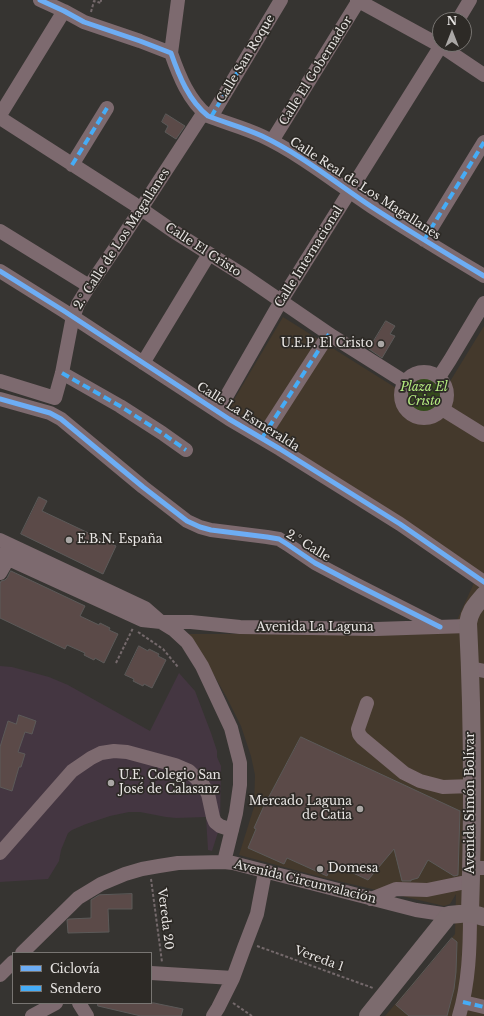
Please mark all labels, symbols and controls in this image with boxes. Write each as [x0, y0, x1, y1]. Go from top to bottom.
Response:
street label: Calle San Roque [214, 12, 278, 106]
north arrow [432, 12, 472, 52]
street label: Calle El Gobernador [277, 14, 355, 128]
text: N [447, 14, 457, 28]
street label: Calle Real de Los Magallanes [287, 135, 443, 243]
street label: 2.° Calle de Los Magallanes [71, 166, 173, 312]
street label: Calle Internacional [272, 204, 346, 310]
street label: Calle El Cristo [162, 220, 244, 280]
place label: U.E.P. El Cristo [281, 337, 373, 351]
marker: U.E.P. El Cristo [376, 339, 386, 349]
street label: Calle La Esmeralda [194, 380, 302, 454]
park label: Plaza El Cristo [400, 381, 448, 409]
street label: 2.° Calle [283, 527, 333, 565]
place label: E.B.N. España [77, 533, 162, 547]
marker: E.B.N. España [64, 535, 74, 545]
street label: Avenida La Laguna [256, 621, 374, 635]
street label: Avenida Simón Bolívar [464, 732, 478, 874]
place label: U.E. Colegio San José de Calasanz [119, 769, 221, 797]
marker: U.E. Colegio San José de Calasanz [106, 778, 116, 788]
place label: Mercado Laguna de Catia [249, 795, 352, 823]
marker: Mercado Laguna de Catia [355, 804, 365, 814]
street label: Avenida Circunvalación [232, 857, 378, 907]
place label: Domesa [328, 862, 378, 876]
marker: Domesa [315, 864, 325, 874]
street label: Vereda 20 [154, 887, 176, 951]
street label: Vereda 1 [292, 943, 346, 975]
legend [12, 952, 152, 1004]
text: Ciclovía [50, 961, 100, 976]
text: Sendero [50, 981, 101, 996]

